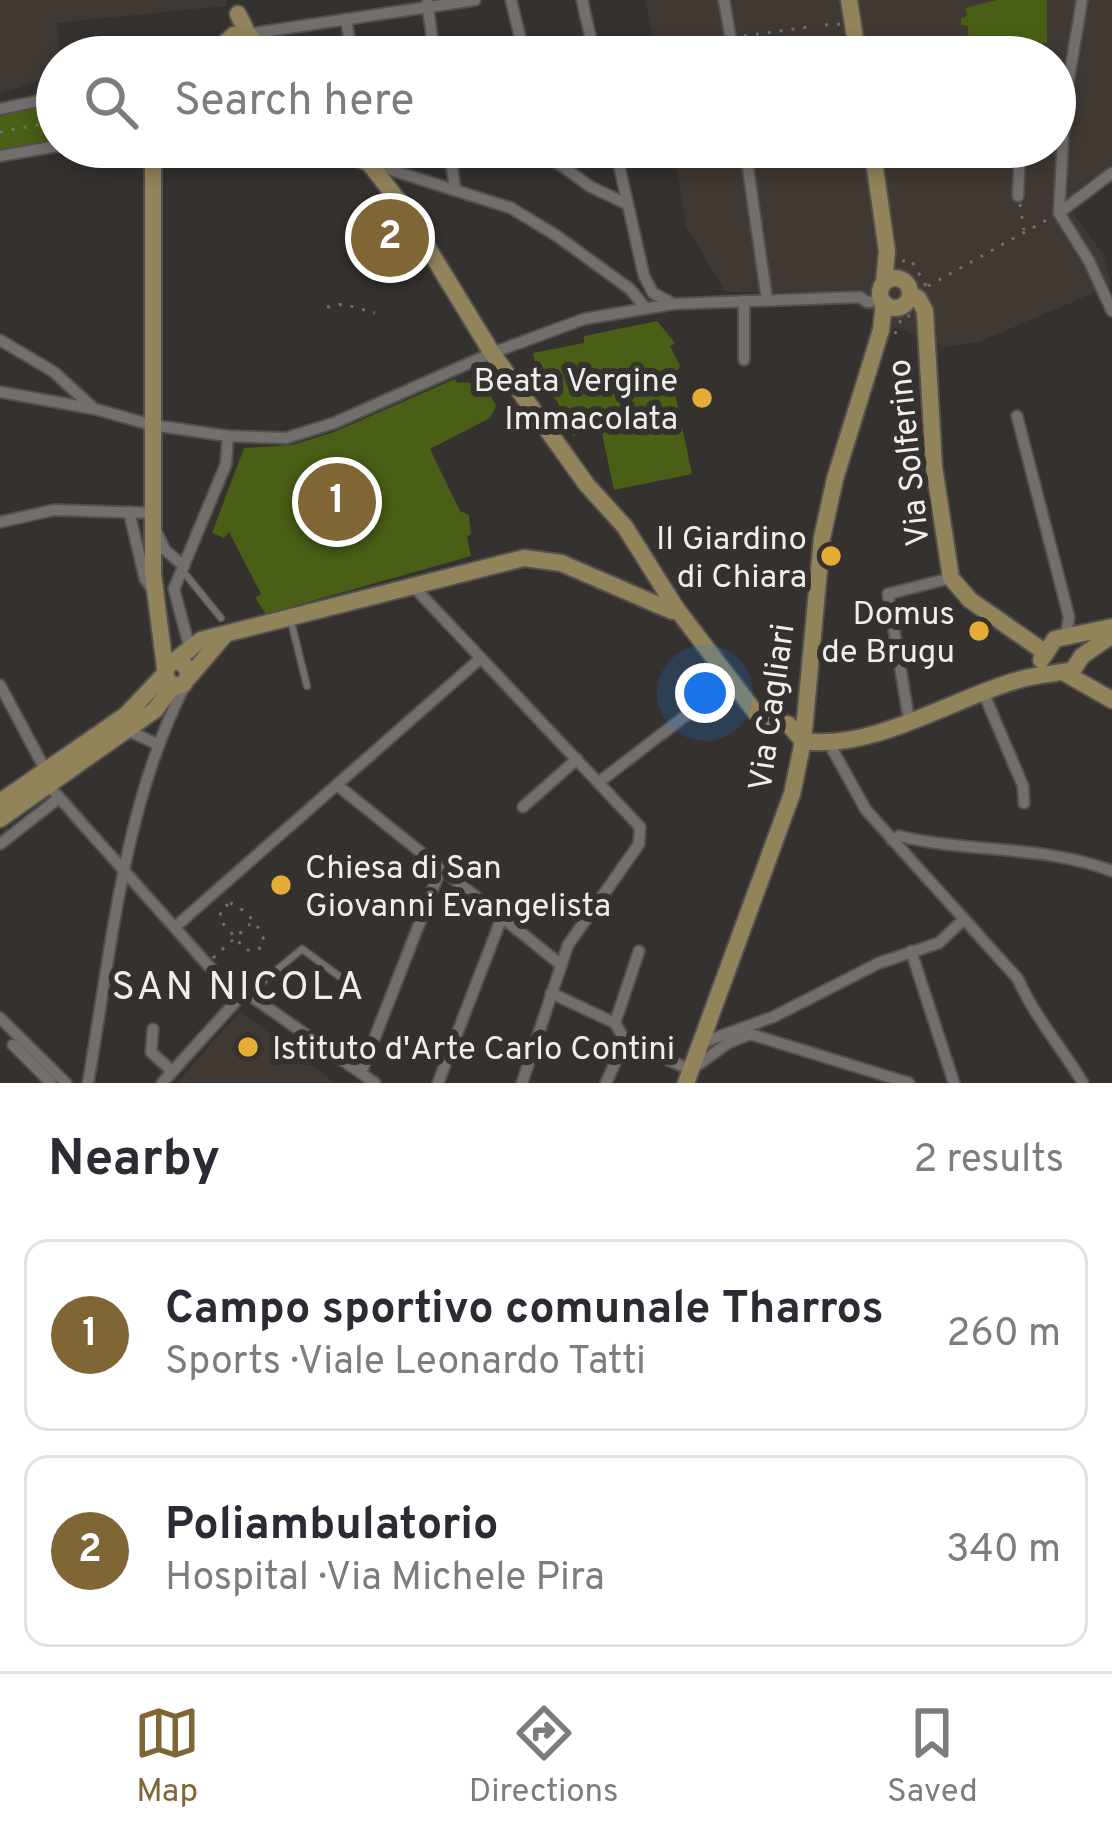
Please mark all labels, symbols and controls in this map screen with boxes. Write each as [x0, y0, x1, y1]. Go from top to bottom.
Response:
search box [36, 36, 1076, 168]
icon: search [78, 69, 144, 135]
text: Search here [174, 74, 414, 131]
pin: 2 [351, 193, 429, 283]
street label: Via Solferino [880, 357, 942, 548]
place label: Beata Vergine Immacolata [473, 362, 678, 442]
marker: Beata Vergine Immacolata [689, 385, 715, 411]
pin: 1 [298, 457, 376, 547]
place label: Il Giardino di Chiara [656, 520, 807, 600]
marker: Il Giardino di Chiara [818, 543, 844, 569]
place label: Domus de Brugu [821, 595, 955, 675]
marker: Domus de Brugu [966, 618, 992, 644]
street label: Via Cagliari [741, 621, 806, 794]
your location [675, 663, 735, 723]
place label: Chiesa di San Giovanni Evangelista [305, 849, 611, 929]
marker: Chiesa di San Giovanni Evangelista [268, 872, 294, 898]
district label: SAN NICOLA [112, 965, 366, 1014]
place label: Istituto d'Arte Carlo Contini [272, 1030, 675, 1072]
marker: Istituto d'Arte Carlo Contini [235, 1034, 261, 1060]
text: Nearby [48, 1129, 220, 1194]
text: 2 results [913, 1137, 1064, 1186]
text: Campo sportivo comunale Tharros [165, 1282, 884, 1339]
text: 1 [82, 1311, 98, 1360]
text: 260 m [947, 1311, 1061, 1360]
text: Sports · Viale Leonardo Tatti [165, 1339, 646, 1388]
text: Poliambulatorio [165, 1498, 499, 1555]
text: 2 [78, 1527, 102, 1576]
text: 340 m [946, 1527, 1061, 1576]
text: Hospital · Via Michele Pira [165, 1555, 605, 1604]
tab: Map [134, 1700, 200, 1814]
tab: Directions [469, 1700, 619, 1814]
tab: Saved [887, 1700, 978, 1814]

